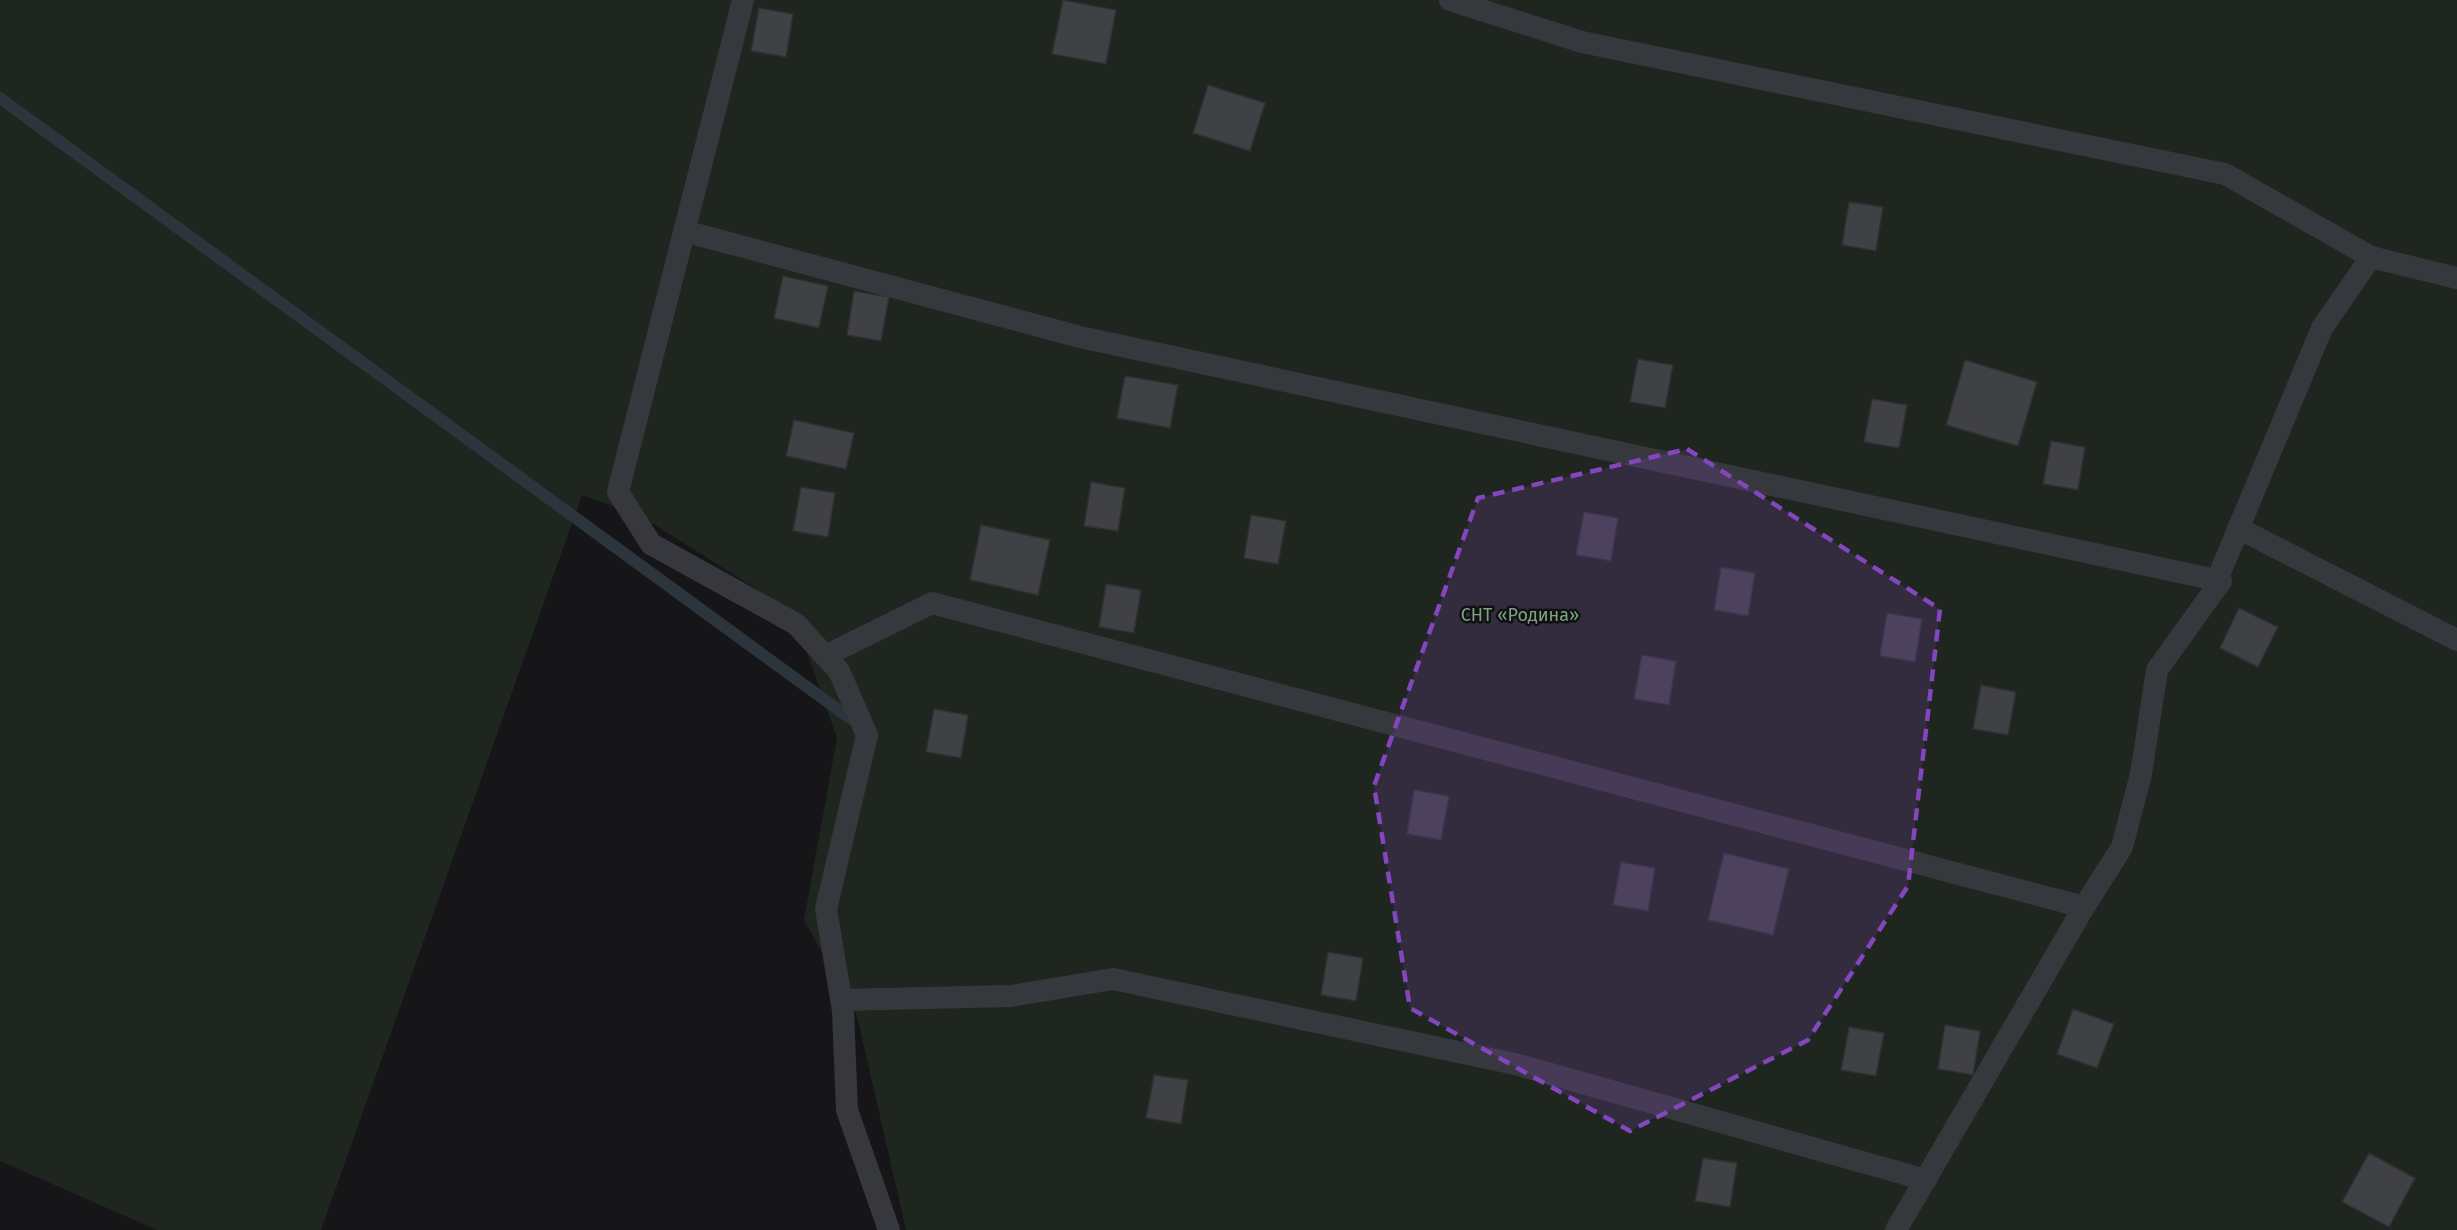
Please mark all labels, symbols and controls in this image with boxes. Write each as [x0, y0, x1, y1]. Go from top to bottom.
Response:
park label: СНТ «Родина» [1461, 604, 1579, 626]

